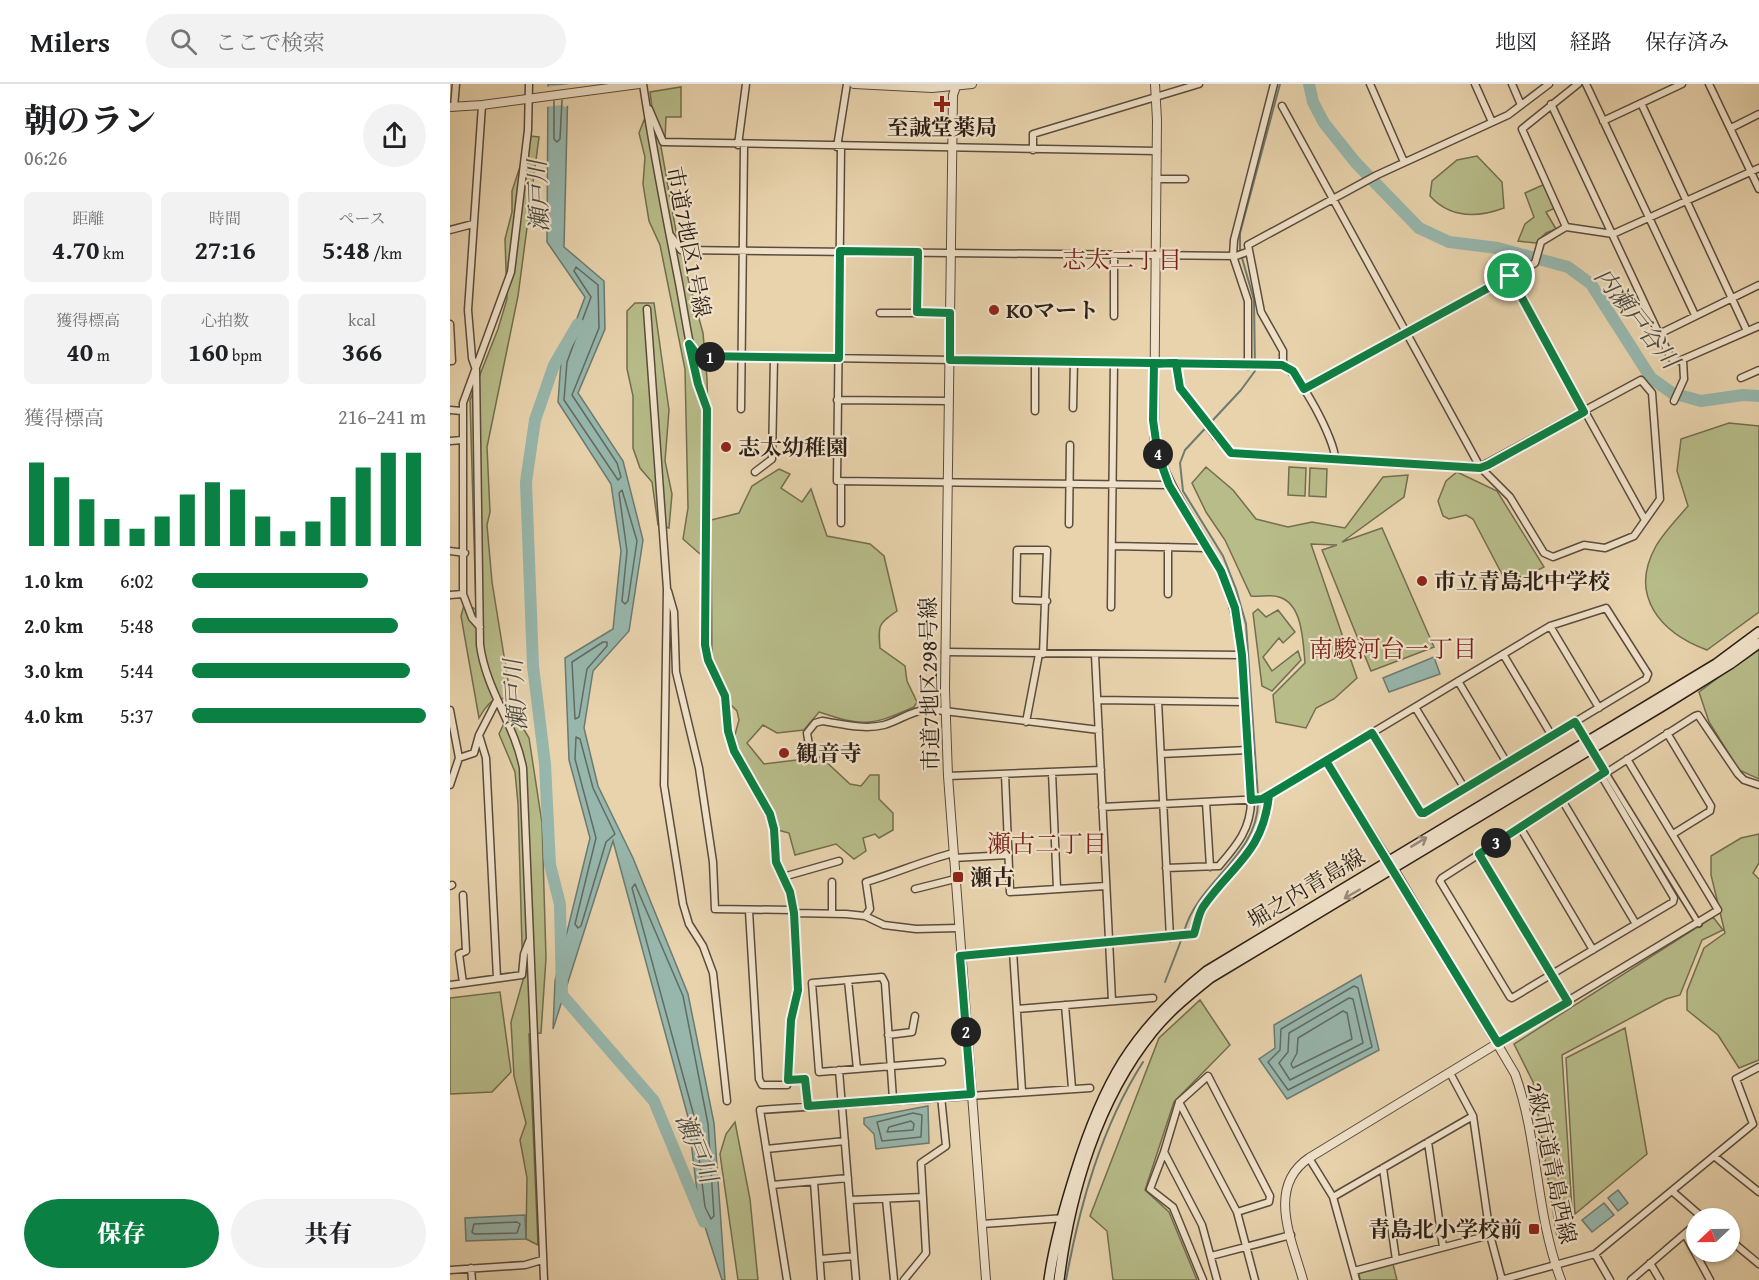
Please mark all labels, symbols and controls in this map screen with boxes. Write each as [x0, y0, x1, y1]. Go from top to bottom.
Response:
search box [146, 14, 566, 68]
text: Milers [30, 21, 110, 62]
icon: search [167, 25, 200, 58]
text: ここで検索 [215, 26, 325, 58]
text: 地図 [1495, 26, 1537, 57]
text: 経路 [1570, 26, 1612, 57]
text: 保存済み [1645, 26, 1729, 57]
text: 朝のラン [24, 96, 156, 144]
marker: 至誠堂薬局 [935, 97, 949, 111]
button: share [363, 104, 426, 167]
place label: 至誠堂薬局 [887, 111, 997, 143]
text: 06:26 [24, 143, 67, 172]
water label: 瀬戸川 [519, 156, 557, 233]
street label: 市道7地区1号線 [659, 164, 719, 320]
text: 距離 [72, 206, 104, 230]
text: 時間 [209, 206, 241, 230]
text: ペース [338, 206, 386, 230]
text: 4.70 [52, 230, 100, 269]
text: 27:16 [194, 230, 256, 269]
text: 5:48 [322, 230, 370, 269]
text: km [100, 241, 124, 265]
text: /km [370, 241, 402, 265]
district label: 志太二丁目 [1062, 242, 1182, 277]
pin [1484, 250, 1535, 301]
icon: arrive [1493, 259, 1526, 292]
water label: 内瀬戸谷川 [1586, 260, 1690, 378]
place label: KOマート [1006, 294, 1099, 326]
marker: KOマート [987, 303, 1001, 317]
text: 獲得標高 [56, 308, 120, 332]
text: 心拍数 [201, 308, 249, 332]
text: kcal [348, 308, 376, 332]
text: 40 [66, 332, 93, 371]
text: 160 [188, 332, 228, 371]
text: 366 [342, 332, 382, 371]
pin: 1 [695, 342, 725, 372]
text: m [93, 343, 110, 367]
text: bpm [228, 343, 262, 367]
text: 1 [706, 345, 714, 369]
text: 216–241 m [338, 402, 426, 431]
text: 獲得標高 [24, 403, 104, 432]
place label: 志太幼稚園 [738, 431, 848, 463]
pin: 4 [1143, 439, 1173, 469]
marker: 志太幼稚園 [719, 440, 733, 454]
text: 4 [1154, 442, 1162, 466]
place label: 市立青島北中学校 [1434, 565, 1610, 597]
text: 1.0 km [24, 566, 83, 595]
text: 6:02 [120, 566, 154, 595]
marker: 市立青島北中学校 [1415, 574, 1429, 588]
street label: 市道7地区298号線 [911, 597, 947, 771]
text: 2.0 km [24, 611, 83, 640]
text: 5:48 [120, 611, 154, 640]
district label: 南駿河台一丁目 [1309, 631, 1477, 666]
water label: 瀬戸川 [495, 655, 535, 732]
text: 3.0 km [24, 656, 83, 685]
text: 5:44 [120, 656, 154, 685]
text: 4.0 km [24, 701, 83, 730]
text: 5:37 [120, 701, 154, 730]
place label: 観音寺 [796, 737, 862, 769]
marker: 観音寺 [777, 746, 791, 760]
district label: 瀬古二丁目 [987, 826, 1107, 861]
pin: 3 [1481, 828, 1511, 858]
text: 3 [1492, 831, 1500, 855]
one-way arrow [1410, 836, 1427, 848]
street label: 堀之内青島線 [1241, 840, 1371, 936]
place label: 瀬古 [970, 861, 1014, 893]
marker: 瀬古 [951, 870, 965, 884]
one-way arrow [1344, 889, 1361, 901]
pin: 2 [951, 1017, 981, 1047]
text: 2 [962, 1020, 970, 1044]
street label: 2級市道青島西線 [1519, 1079, 1585, 1247]
water label: 瀬戸川 [667, 1108, 728, 1191]
button: 保存 [24, 1199, 219, 1268]
button: 共有 [231, 1199, 426, 1268]
north arrow [1686, 1208, 1740, 1262]
map controls [1686, 1208, 1740, 1262]
place label: 青島北小学校前 [1368, 1213, 1522, 1245]
marker: 青島北小学校前 [1527, 1222, 1541, 1236]

